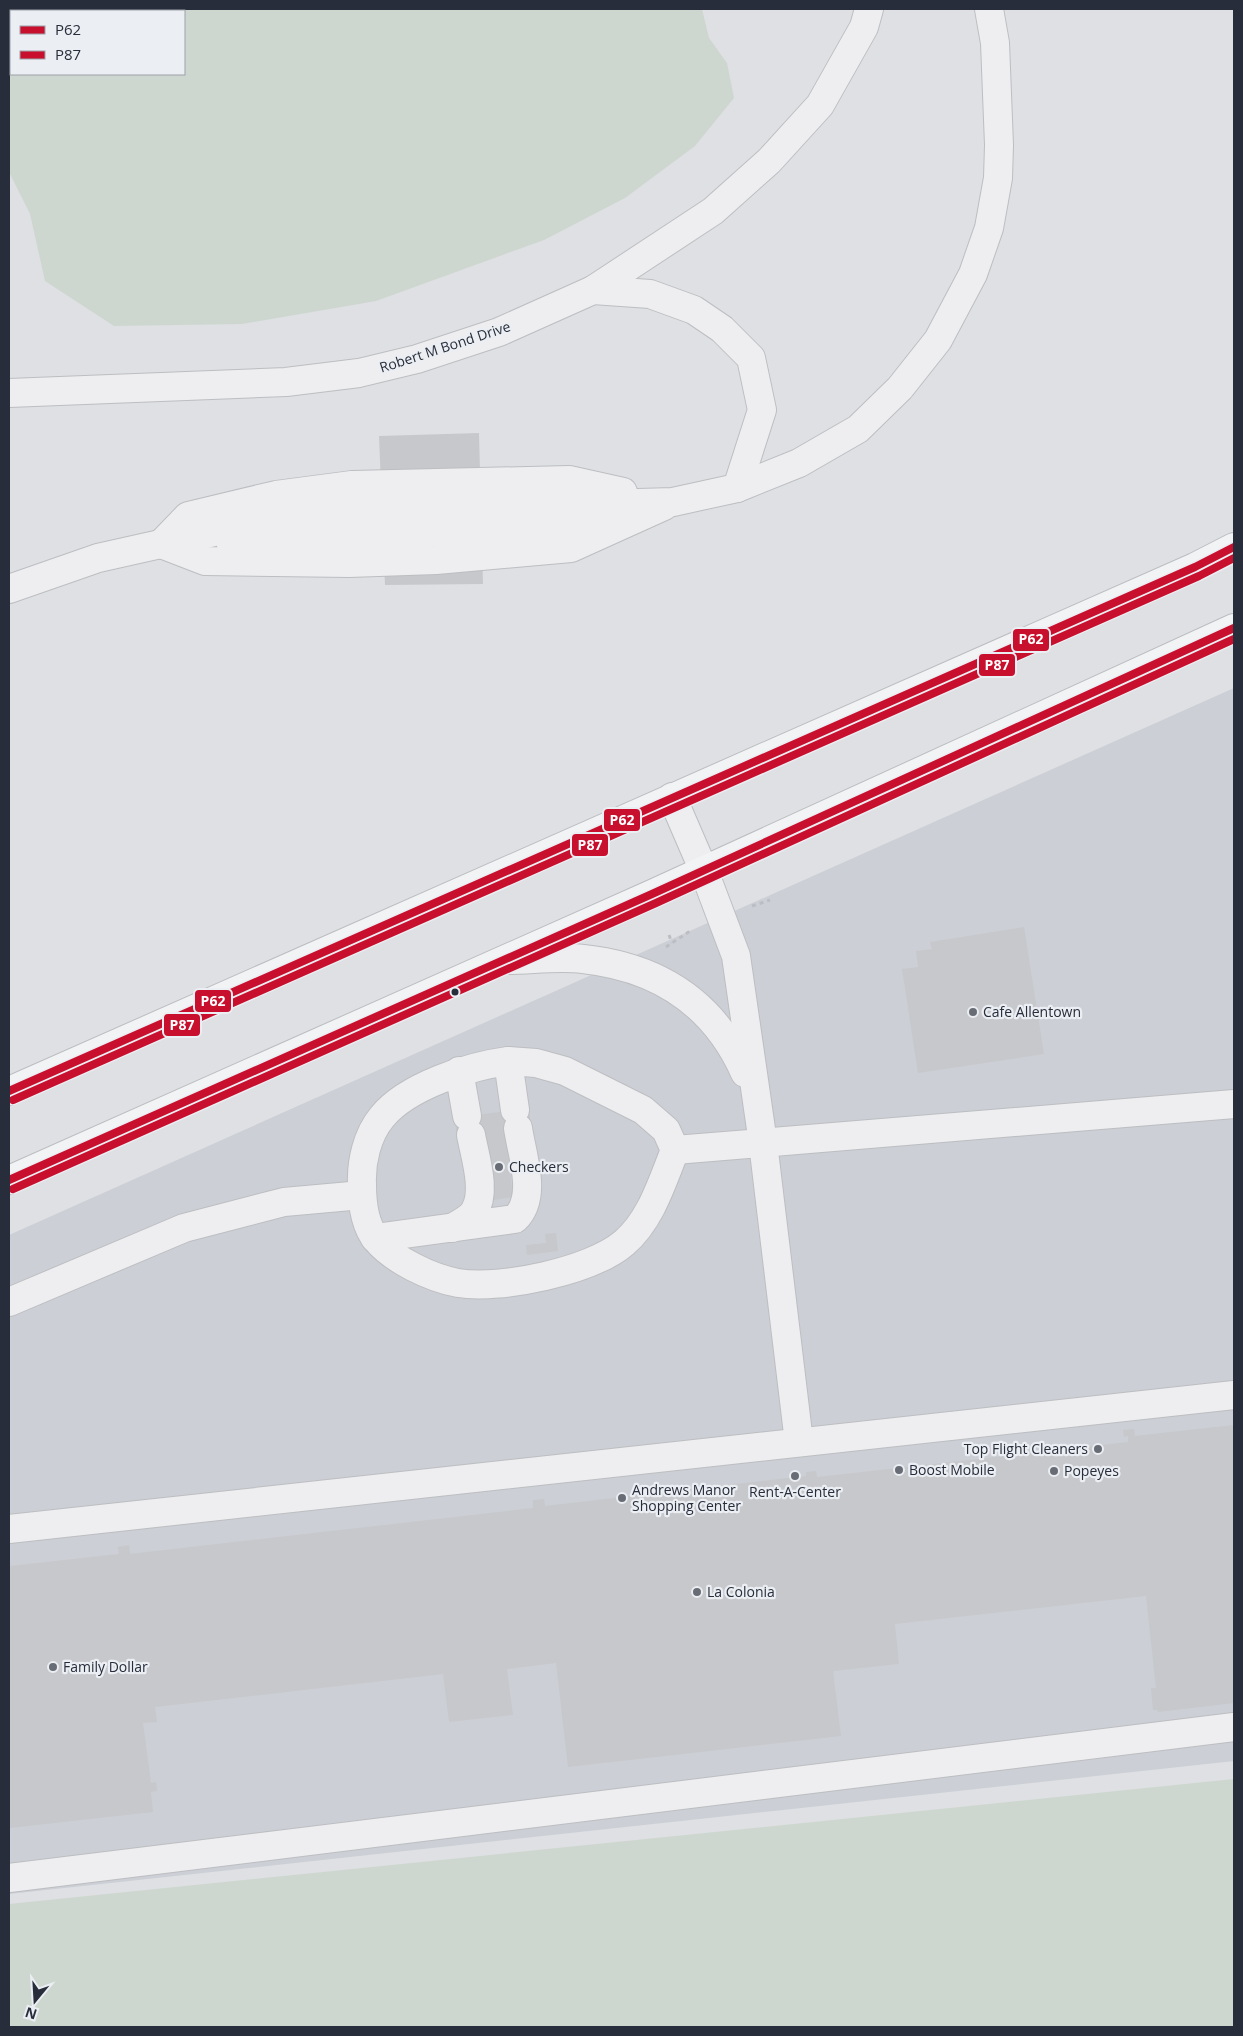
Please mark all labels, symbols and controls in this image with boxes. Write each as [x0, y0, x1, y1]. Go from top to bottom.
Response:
legend [10, 10, 185, 75]
text: P62 [55, 19, 81, 39]
text: P87 [55, 44, 81, 64]
street label: Robert M Bond Drive [377, 316, 513, 377]
line badge: P62 [1012, 628, 1050, 652]
text: P62 [1019, 629, 1043, 648]
line badge: P87 [978, 653, 1016, 677]
text: P87 [985, 655, 1009, 674]
line badge: P62 [603, 808, 641, 832]
text: P62 [610, 810, 634, 829]
line badge: P87 [571, 833, 609, 857]
text: P87 [578, 835, 602, 854]
unlabelled marker [450, 987, 460, 997]
line badge: P62 [194, 989, 232, 1013]
text: P62 [201, 991, 225, 1010]
place label: Cafe Allentown [983, 1002, 1081, 1021]
marker: Cafe Allentown [967, 1006, 979, 1018]
line badge: P87 [163, 1013, 201, 1037]
text: P87 [170, 1015, 194, 1034]
place label: Checkers [509, 1157, 569, 1176]
marker: Checkers [493, 1161, 505, 1173]
place label: Top Flight Cleaners [964, 1439, 1088, 1458]
marker: Top Flight Cleaners [1092, 1443, 1104, 1455]
place label: Boost Mobile [909, 1460, 995, 1479]
place label: Popeyes [1064, 1461, 1119, 1480]
marker: Boost Mobile [893, 1464, 905, 1476]
marker: Popeyes [1048, 1465, 1060, 1477]
marker: Rent-A-Center [789, 1470, 801, 1482]
place label: Andrews Manor Shopping Center [632, 1480, 741, 1515]
place label: Rent-A-Center [749, 1482, 841, 1501]
marker: Andrews Manor Shopping Center [616, 1492, 628, 1504]
place label: La Colonia [707, 1582, 775, 1601]
marker: La Colonia [691, 1586, 703, 1598]
place label: Family Dollar [63, 1657, 148, 1676]
marker: Family Dollar [47, 1661, 59, 1673]
north arrow [10, 1976, 60, 2026]
text: N [22, 2003, 39, 2025]

